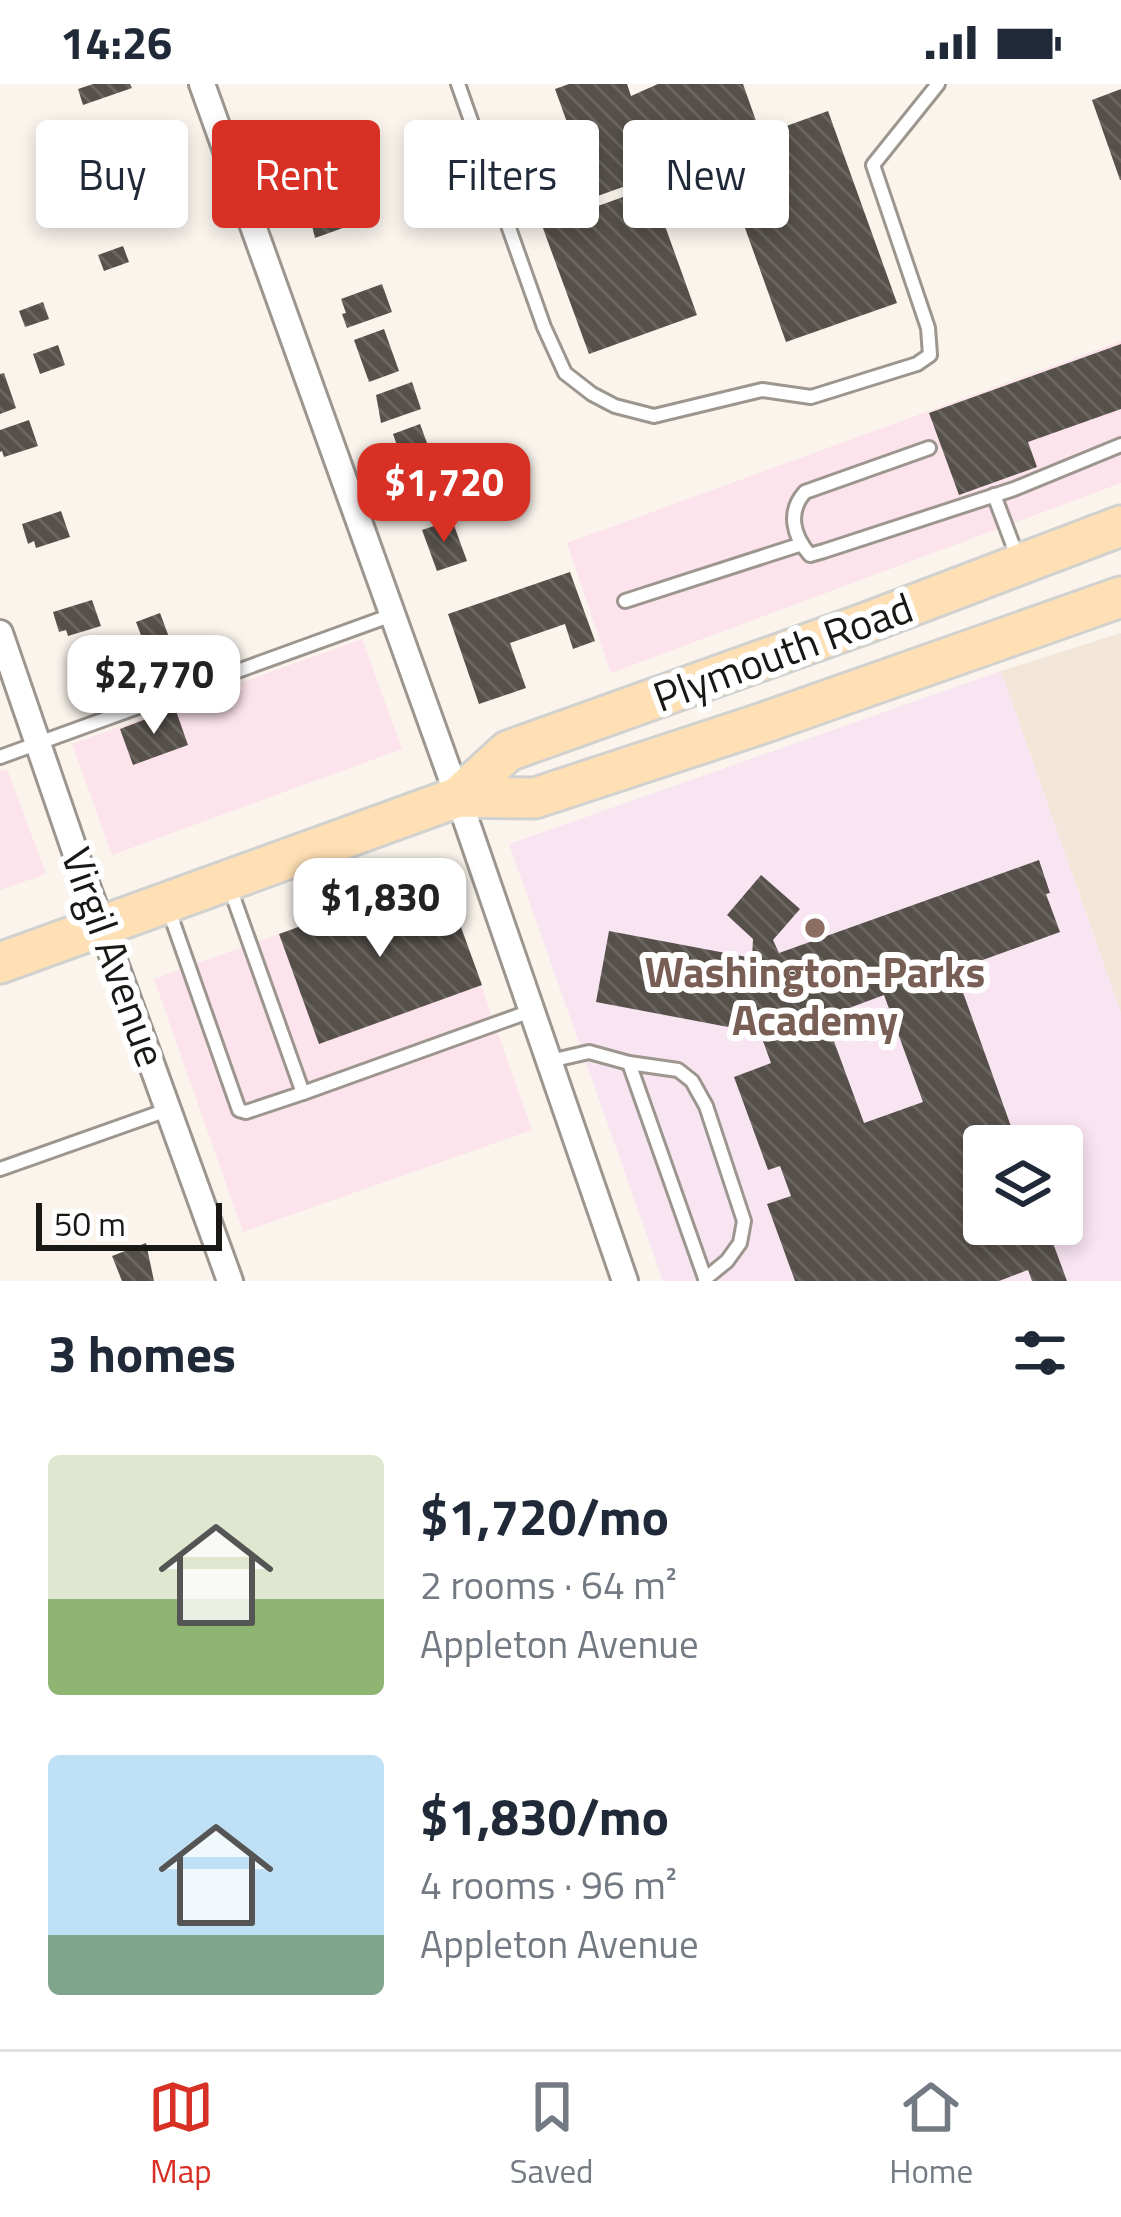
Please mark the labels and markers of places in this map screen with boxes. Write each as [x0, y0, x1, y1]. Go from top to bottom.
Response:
pin: $1,720 [346, 443, 542, 545]
pin: $2,770 [56, 635, 252, 737]
pin: $1,830 [282, 858, 478, 960]
marker: Washington-Parks Academy [802, 915, 828, 941]
place label: Washington-Parks Academy [645, 939, 985, 1051]

